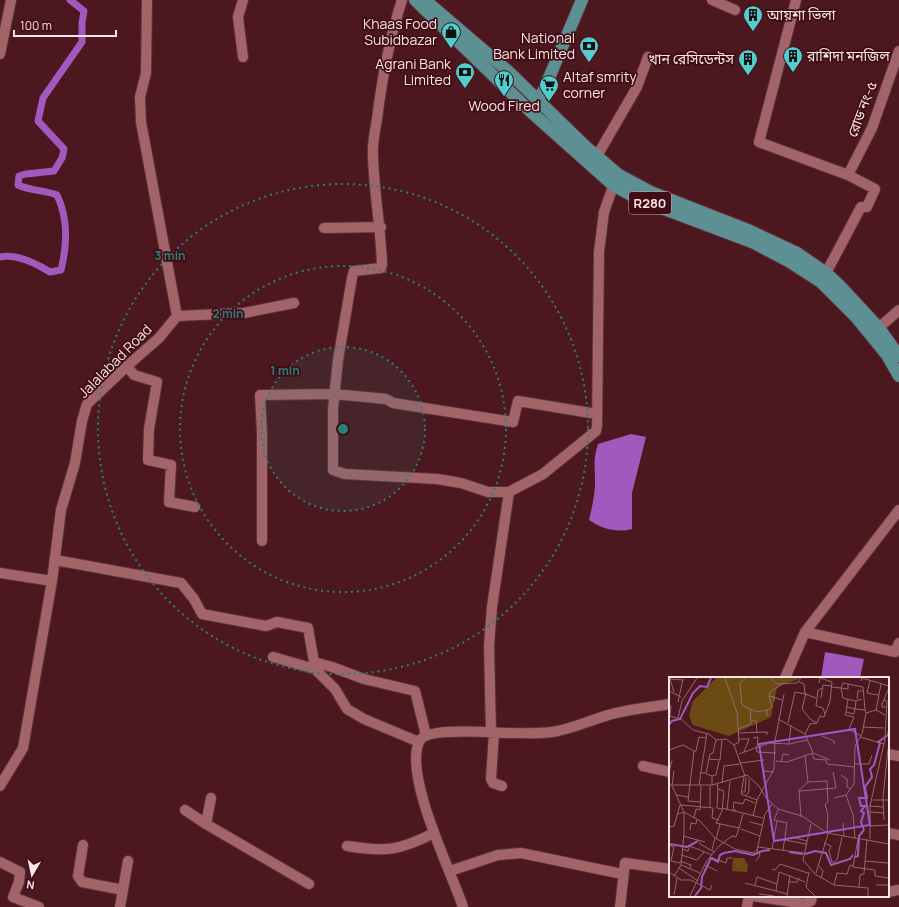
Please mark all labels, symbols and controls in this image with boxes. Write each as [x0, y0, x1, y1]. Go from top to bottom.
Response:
building icon: আয়শা ভিলা [742, 4, 764, 32]
place label: আয়শা ভিলা [766, 5, 836, 24]
scale bar [14, 12, 116, 38]
place label: Khaas Food Subidbazar [363, 14, 437, 49]
text: 100 m [20, 17, 52, 34]
shop icon: Khaas Food Subidbazar [440, 21, 462, 49]
place label: National Bank Limited [493, 28, 575, 63]
bank icon: National Bank Limited [578, 35, 600, 63]
building icon: রাশিদা মনজিল [782, 45, 804, 73]
place label: রাশিদা মনজিল [806, 46, 890, 65]
building icon: খান রেসিডেন্টস [737, 48, 759, 76]
place label: খান রেসিডেন্টস [649, 49, 734, 68]
place label: Agrani Bank Limited [375, 54, 452, 89]
bank icon: Agrani Bank Limited [454, 61, 476, 89]
place label: Altaf smrity corner [563, 67, 637, 102]
restaurant icon: Wood Fired [493, 69, 515, 97]
supermarket icon: Altaf smrity corner [538, 74, 560, 102]
street label: রোড নং-৫ [842, 78, 881, 140]
place label: Wood Fired [468, 96, 540, 115]
road number: R280 [629, 192, 671, 214]
text: 3 min [154, 247, 186, 264]
text: 2 min [212, 305, 244, 322]
street label: Jalalabad Road [74, 320, 156, 402]
text: 1 min [270, 362, 300, 379]
centre of rings [336, 422, 350, 436]
inset map [669, 677, 889, 897]
north arrow [12, 855, 52, 895]
text: N [25, 877, 35, 893]

